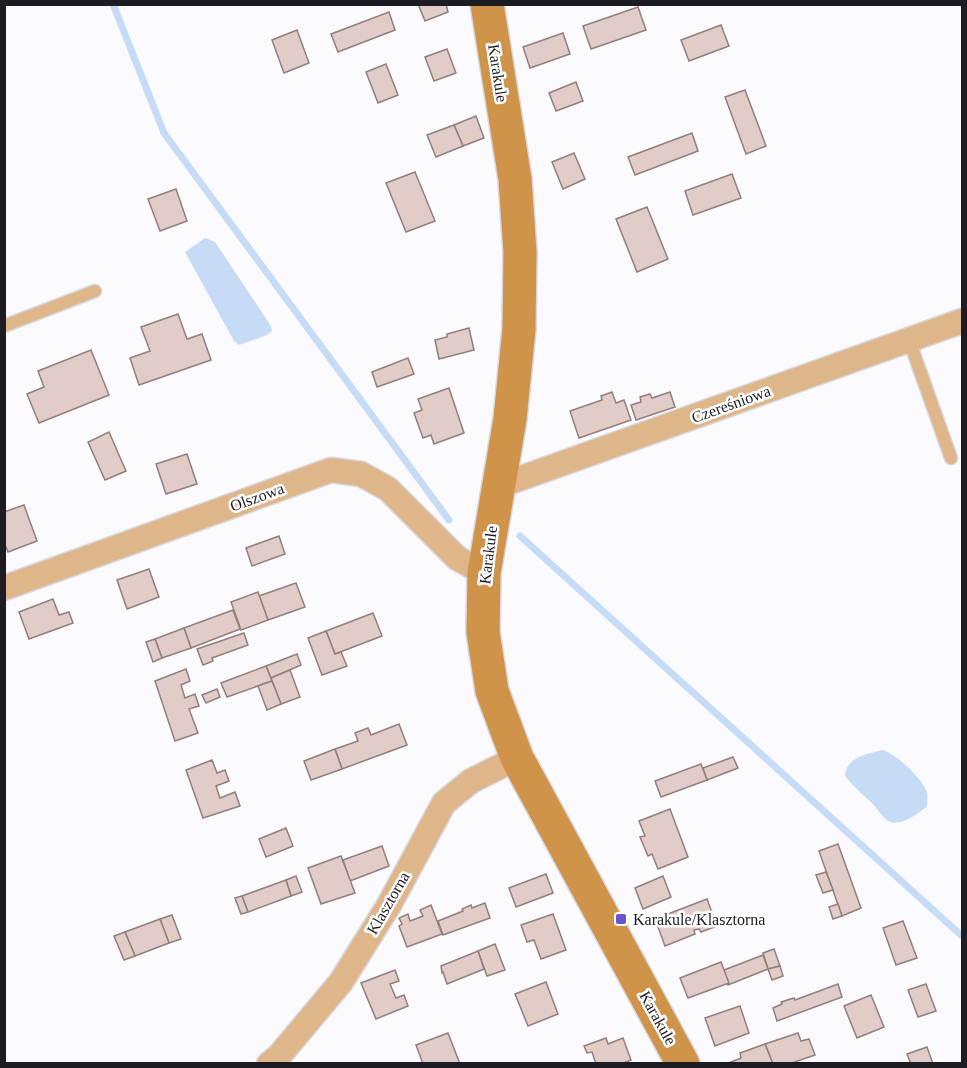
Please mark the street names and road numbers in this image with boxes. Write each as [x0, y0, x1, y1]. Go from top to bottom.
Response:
street label: Karakule [485, 43, 511, 103]
street label: Czereśniowa [689, 382, 773, 426]
street label: Olszowa [228, 479, 286, 515]
street label: Karakule [476, 525, 500, 585]
street label: Klasztorna [363, 869, 413, 937]
street label: Karakule [636, 988, 680, 1048]

